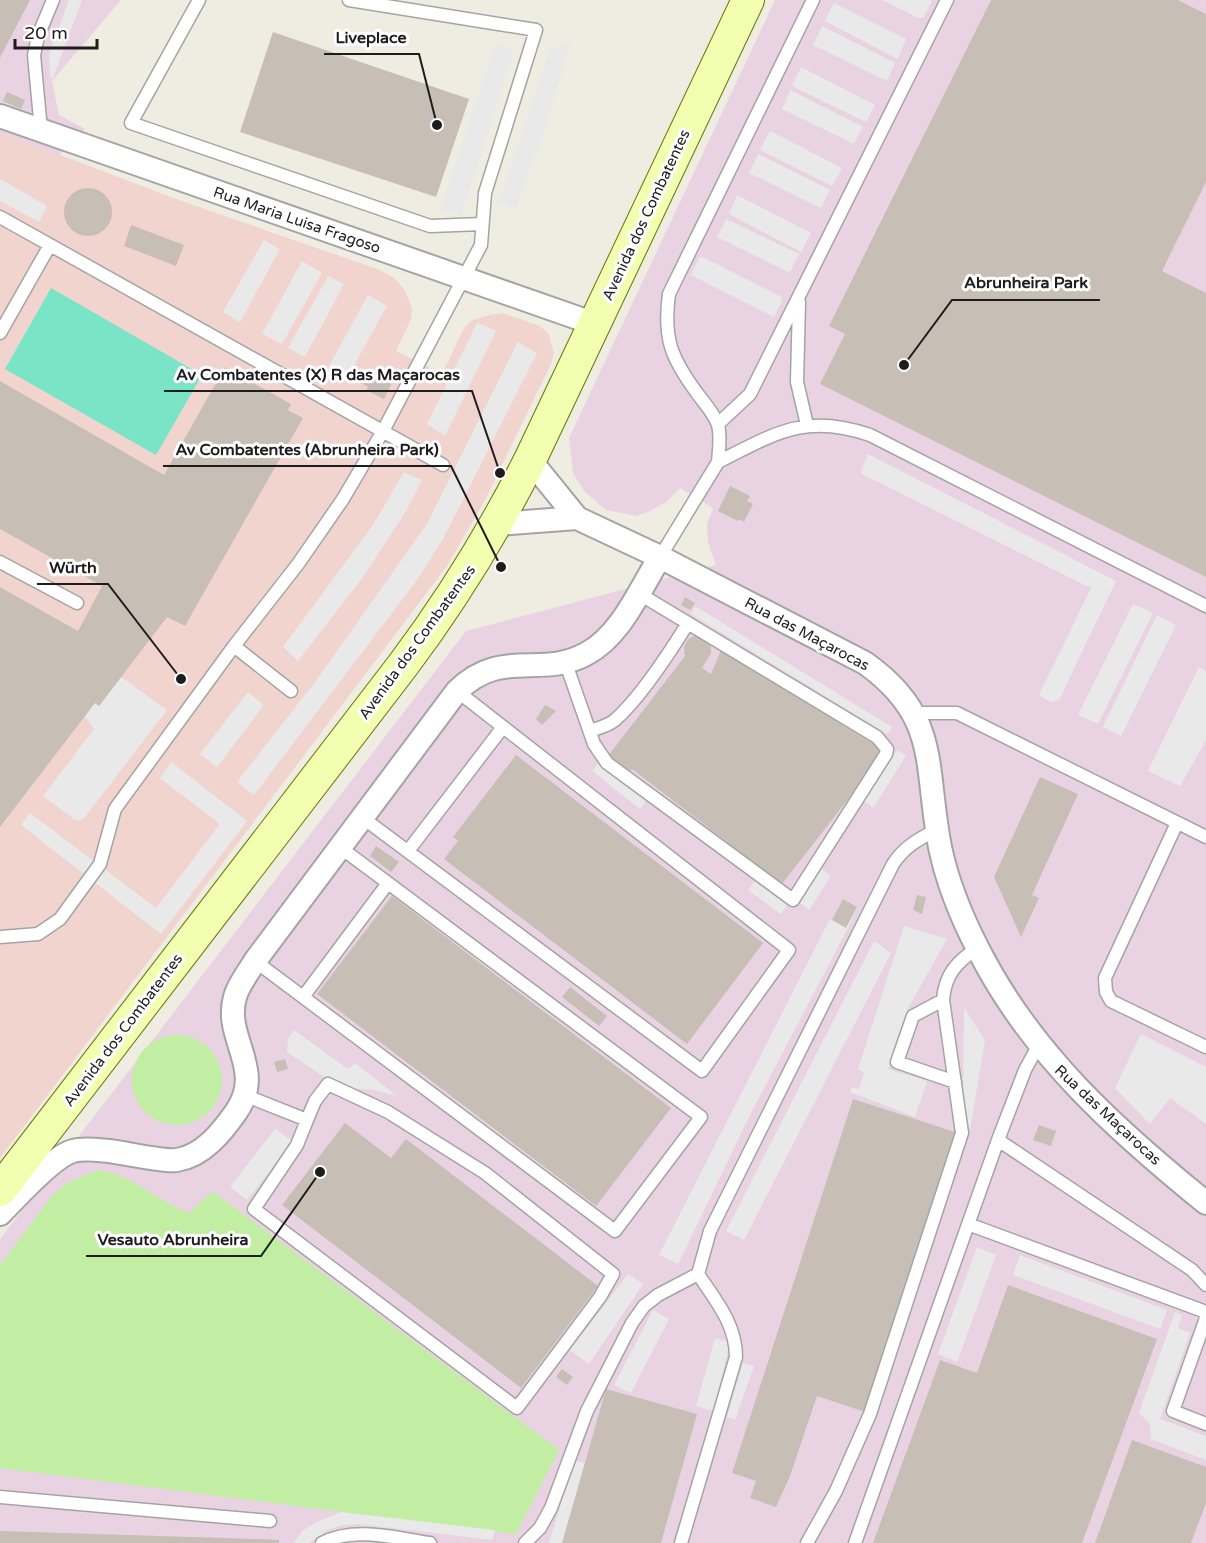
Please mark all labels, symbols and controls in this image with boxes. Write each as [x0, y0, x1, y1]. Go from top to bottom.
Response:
scale bar [15, 12, 98, 50]
callout: Liveplace [324, 20, 419, 54]
text: 20 m [24, 22, 68, 44]
text: Liveplace [335, 28, 407, 48]
street label: Avenida dos Combatentes [598, 127, 694, 303]
street label: Rua Maria Luisa Fragoso [211, 183, 383, 257]
callout: Abrunheira Park [952, 266, 1100, 300]
text: Abrunheira Park [964, 273, 1088, 293]
callout: Av Combatentes (X) R das Maçarocas [164, 357, 472, 391]
text: Av Combatentes (X) R das Maçarocas [176, 365, 460, 385]
callout: Av Combatentes (Abrunheira Park) [163, 432, 451, 466]
text: Av Combatentes (Abrunheira Park) [175, 440, 439, 460]
callout: Würth [37, 550, 108, 584]
text: Würth [49, 558, 97, 578]
street label: Avenida dos Combatentes [355, 561, 479, 723]
street label: Rua das Maçarocas [742, 593, 872, 675]
street label: Avenida dos Combatentes [60, 950, 186, 1110]
street label: Rua das Maçarocas [1051, 1061, 1165, 1169]
callout: Vesauto Abrunheira [86, 1222, 261, 1256]
text: Vesauto Abrunheira [98, 1230, 248, 1250]

